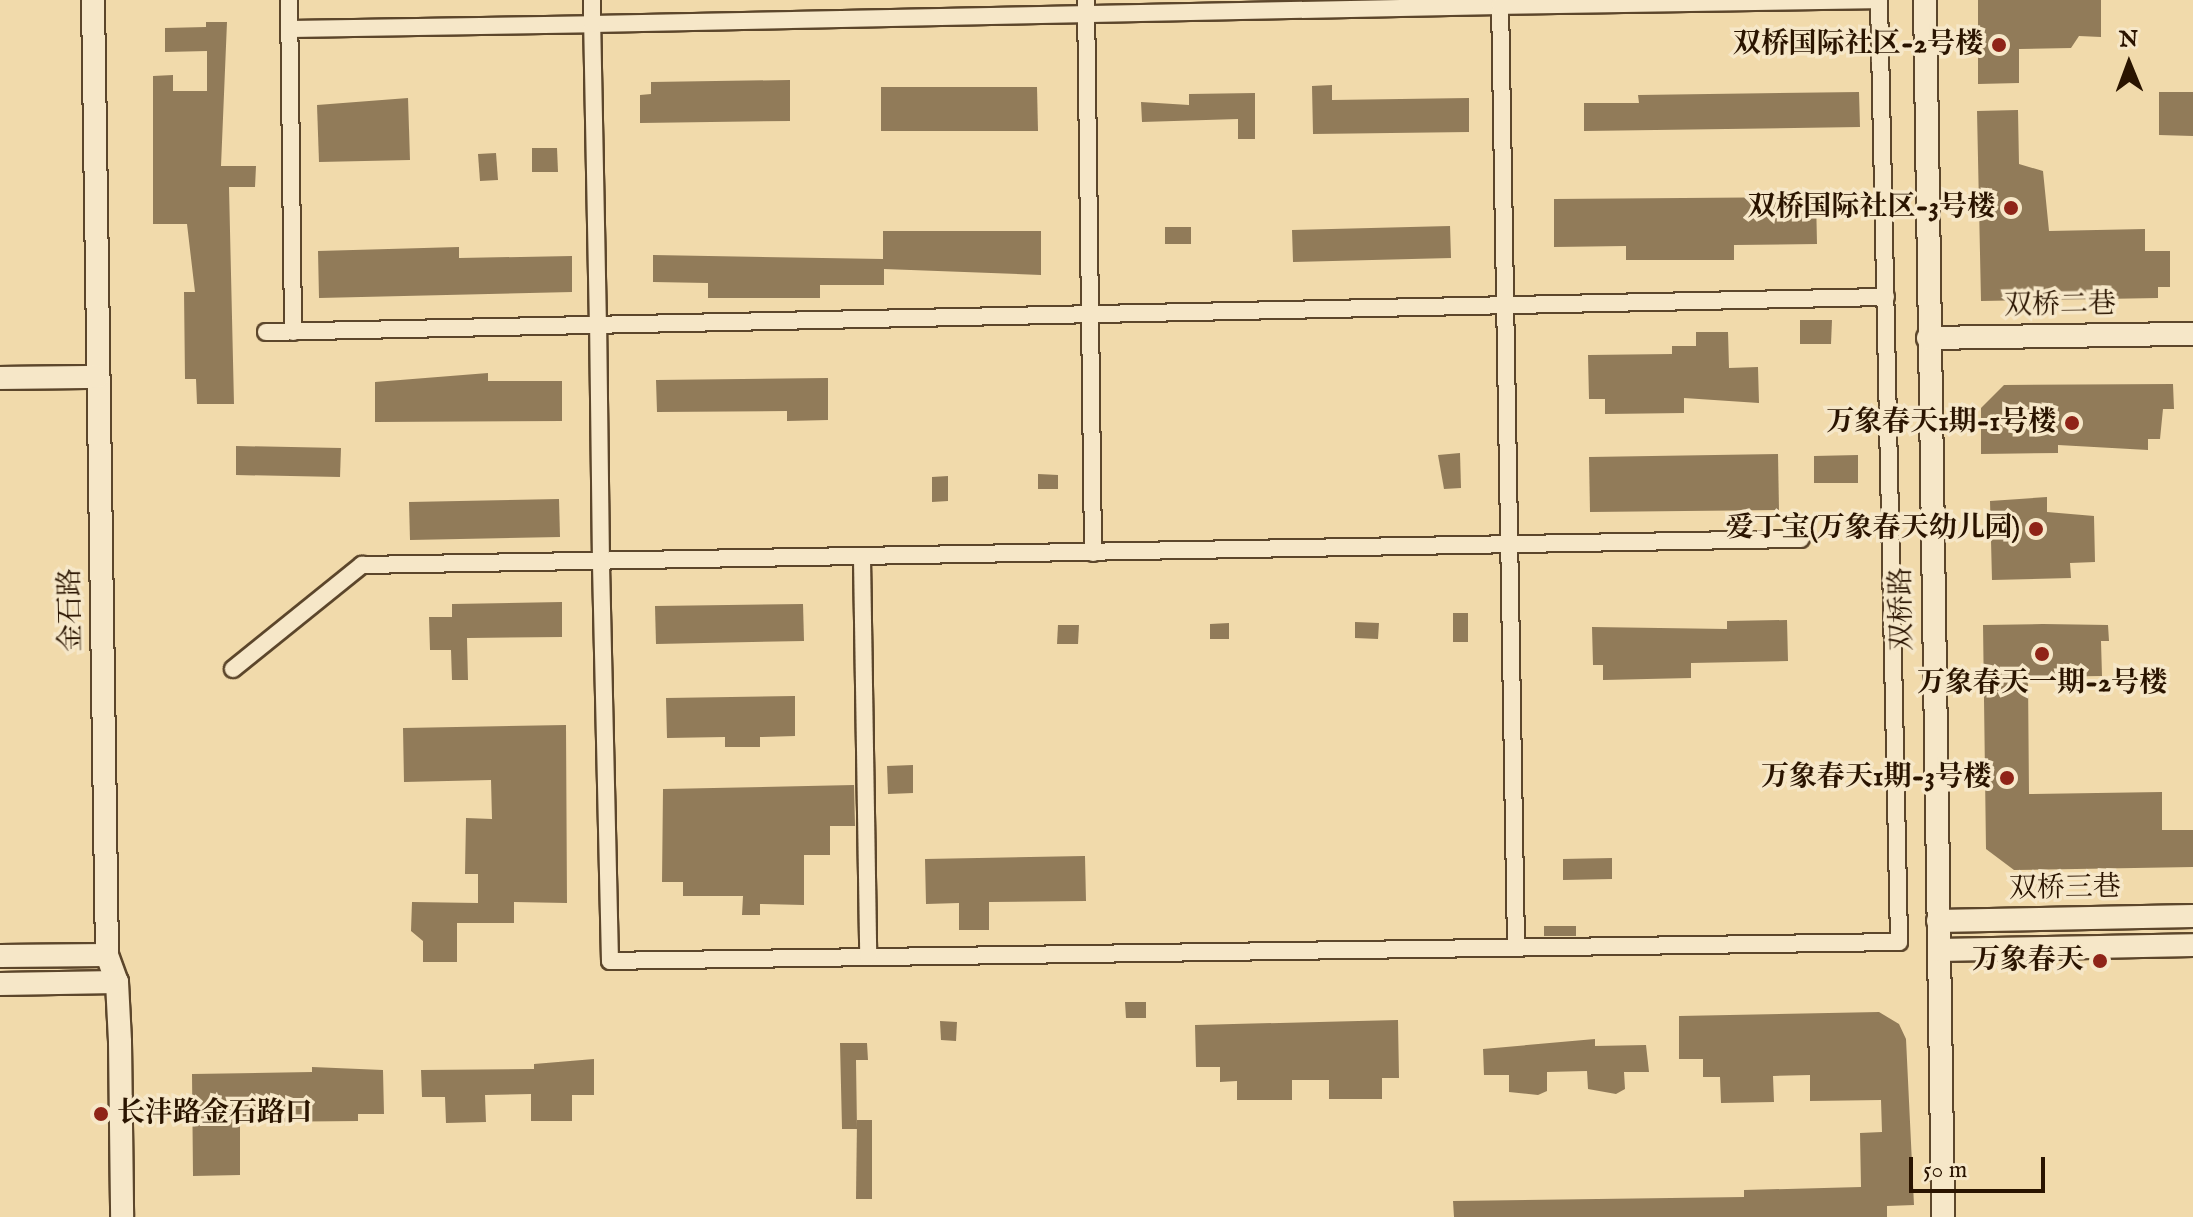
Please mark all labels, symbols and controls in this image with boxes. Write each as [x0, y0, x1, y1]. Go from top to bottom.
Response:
north arrow [2089, 24, 2169, 104]
text: N [2119, 26, 2138, 54]
place label: 双桥国际社区-2号楼 [1733, 28, 1983, 62]
marker: 双桥国际社区-2号楼 [1990, 36, 2008, 54]
place label: 双桥国际社区-3号楼 [1748, 191, 1995, 225]
marker: 双桥国际社区-3号楼 [2002, 199, 2020, 217]
street label: 双桥二巷 [2004, 288, 2116, 324]
place label: 万象春天1期-1号楼 [1826, 406, 2056, 440]
marker: 万象春天1期-1号楼 [2063, 414, 2081, 432]
place label: 爱丁宝(万象春天幼儿园) [1726, 512, 2020, 546]
marker: 爱丁宝(万象春天幼儿园) [2027, 520, 2045, 538]
street label: 双桥路 [1885, 567, 1921, 651]
street label: 金石路 [54, 568, 90, 652]
marker: 万象春天一期-2号楼 [2033, 645, 2051, 663]
place label: 万象春天一期-2号楼 [1917, 667, 2167, 701]
place label: 万象春天1期-3号楼 [1761, 761, 1991, 795]
marker: 万象春天1期-3号楼 [1998, 769, 2016, 787]
street label: 双桥三巷 [2009, 871, 2121, 907]
place label: 万象春天 [1972, 944, 2084, 978]
marker: 万象春天 [2091, 952, 2109, 970]
place label: 长沣路金石路口 [117, 1097, 313, 1131]
marker: 长沣路金石路口 [92, 1105, 110, 1123]
scale bar [1913, 1141, 2049, 1191]
text: 50 m [1923, 1155, 1967, 1186]

